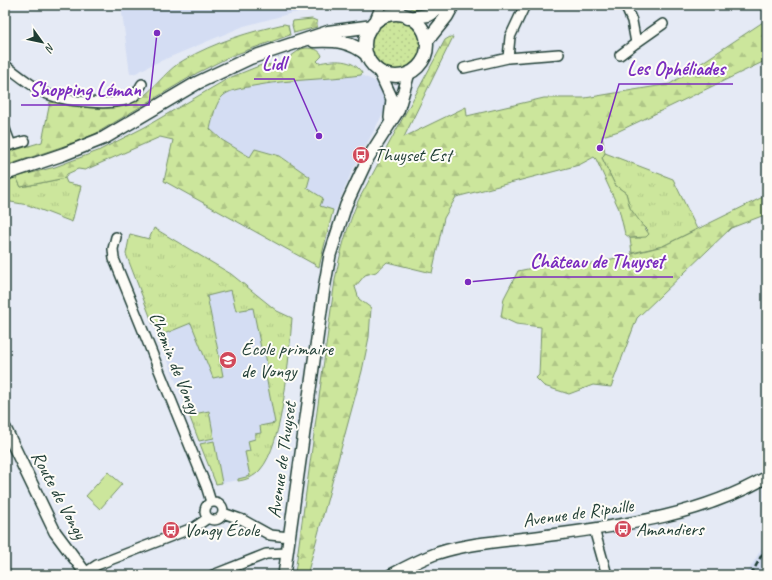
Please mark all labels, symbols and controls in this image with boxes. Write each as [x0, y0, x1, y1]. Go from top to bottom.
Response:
north arrow [22, 22, 62, 62]
text: N [41, 41, 58, 56]
callout: Lidl [254, 47, 294, 79]
text: Lidl [262, 51, 290, 76]
callout: Les Ophéliades [619, 52, 733, 84]
text: Les Ophéliades [627, 56, 727, 81]
callout: Shopping Léman [21, 73, 149, 105]
text: Shopping Léman [29, 77, 142, 102]
place label: Thuyset Est [374, 143, 454, 167]
bus stop icon: Thuyset Est [351, 145, 371, 165]
callout: Château de Thuyset [522, 245, 673, 277]
text: Château de Thuyset [530, 249, 667, 274]
street label: Chemin de Vongy [144, 309, 207, 419]
place label: École primaire de Vongy [241, 337, 335, 383]
school or university icon: École primaire de Vongy [218, 350, 238, 370]
street label: Avenue de Thuyset [262, 399, 302, 520]
street label: Route de Vongy [26, 447, 93, 544]
street label: Avenue de Ripaille [521, 493, 637, 533]
place label: Amandiers [636, 517, 705, 541]
place label: Vongy École [184, 518, 261, 542]
bus stop icon: Amandiers [613, 519, 633, 539]
bus stop icon: Vongy École [161, 520, 181, 540]

